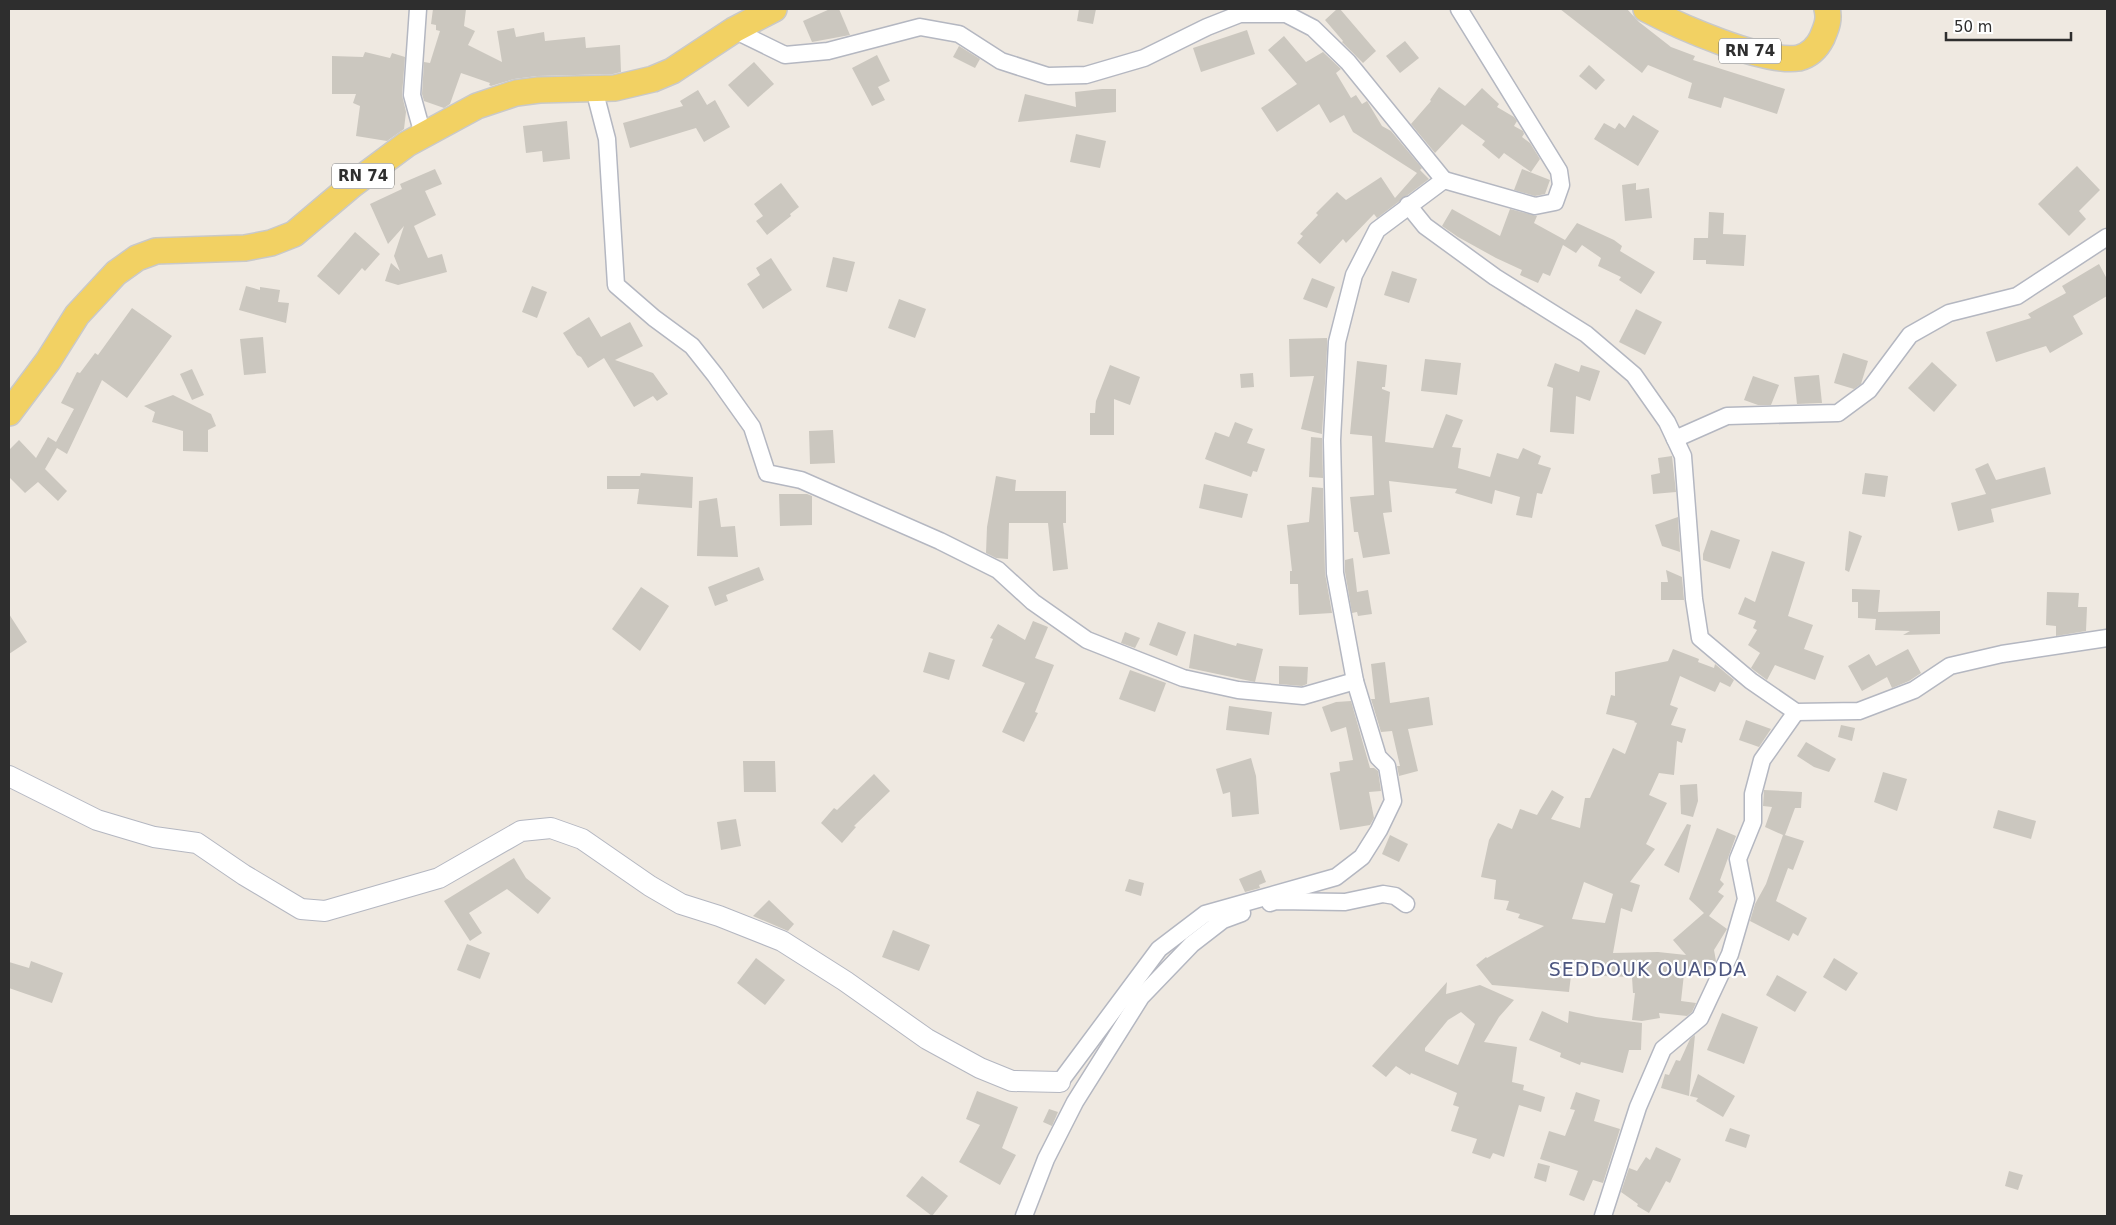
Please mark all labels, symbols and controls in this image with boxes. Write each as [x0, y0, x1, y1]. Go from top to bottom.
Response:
scale bar [1946, 10, 2071, 42]
text: 50 m [1954, 18, 1992, 36]
road number: RN 74 [1719, 38, 1781, 64]
road number: RN 74 [332, 164, 394, 188]
district label: SEDDOUK OUADDA [1549, 958, 1747, 980]

